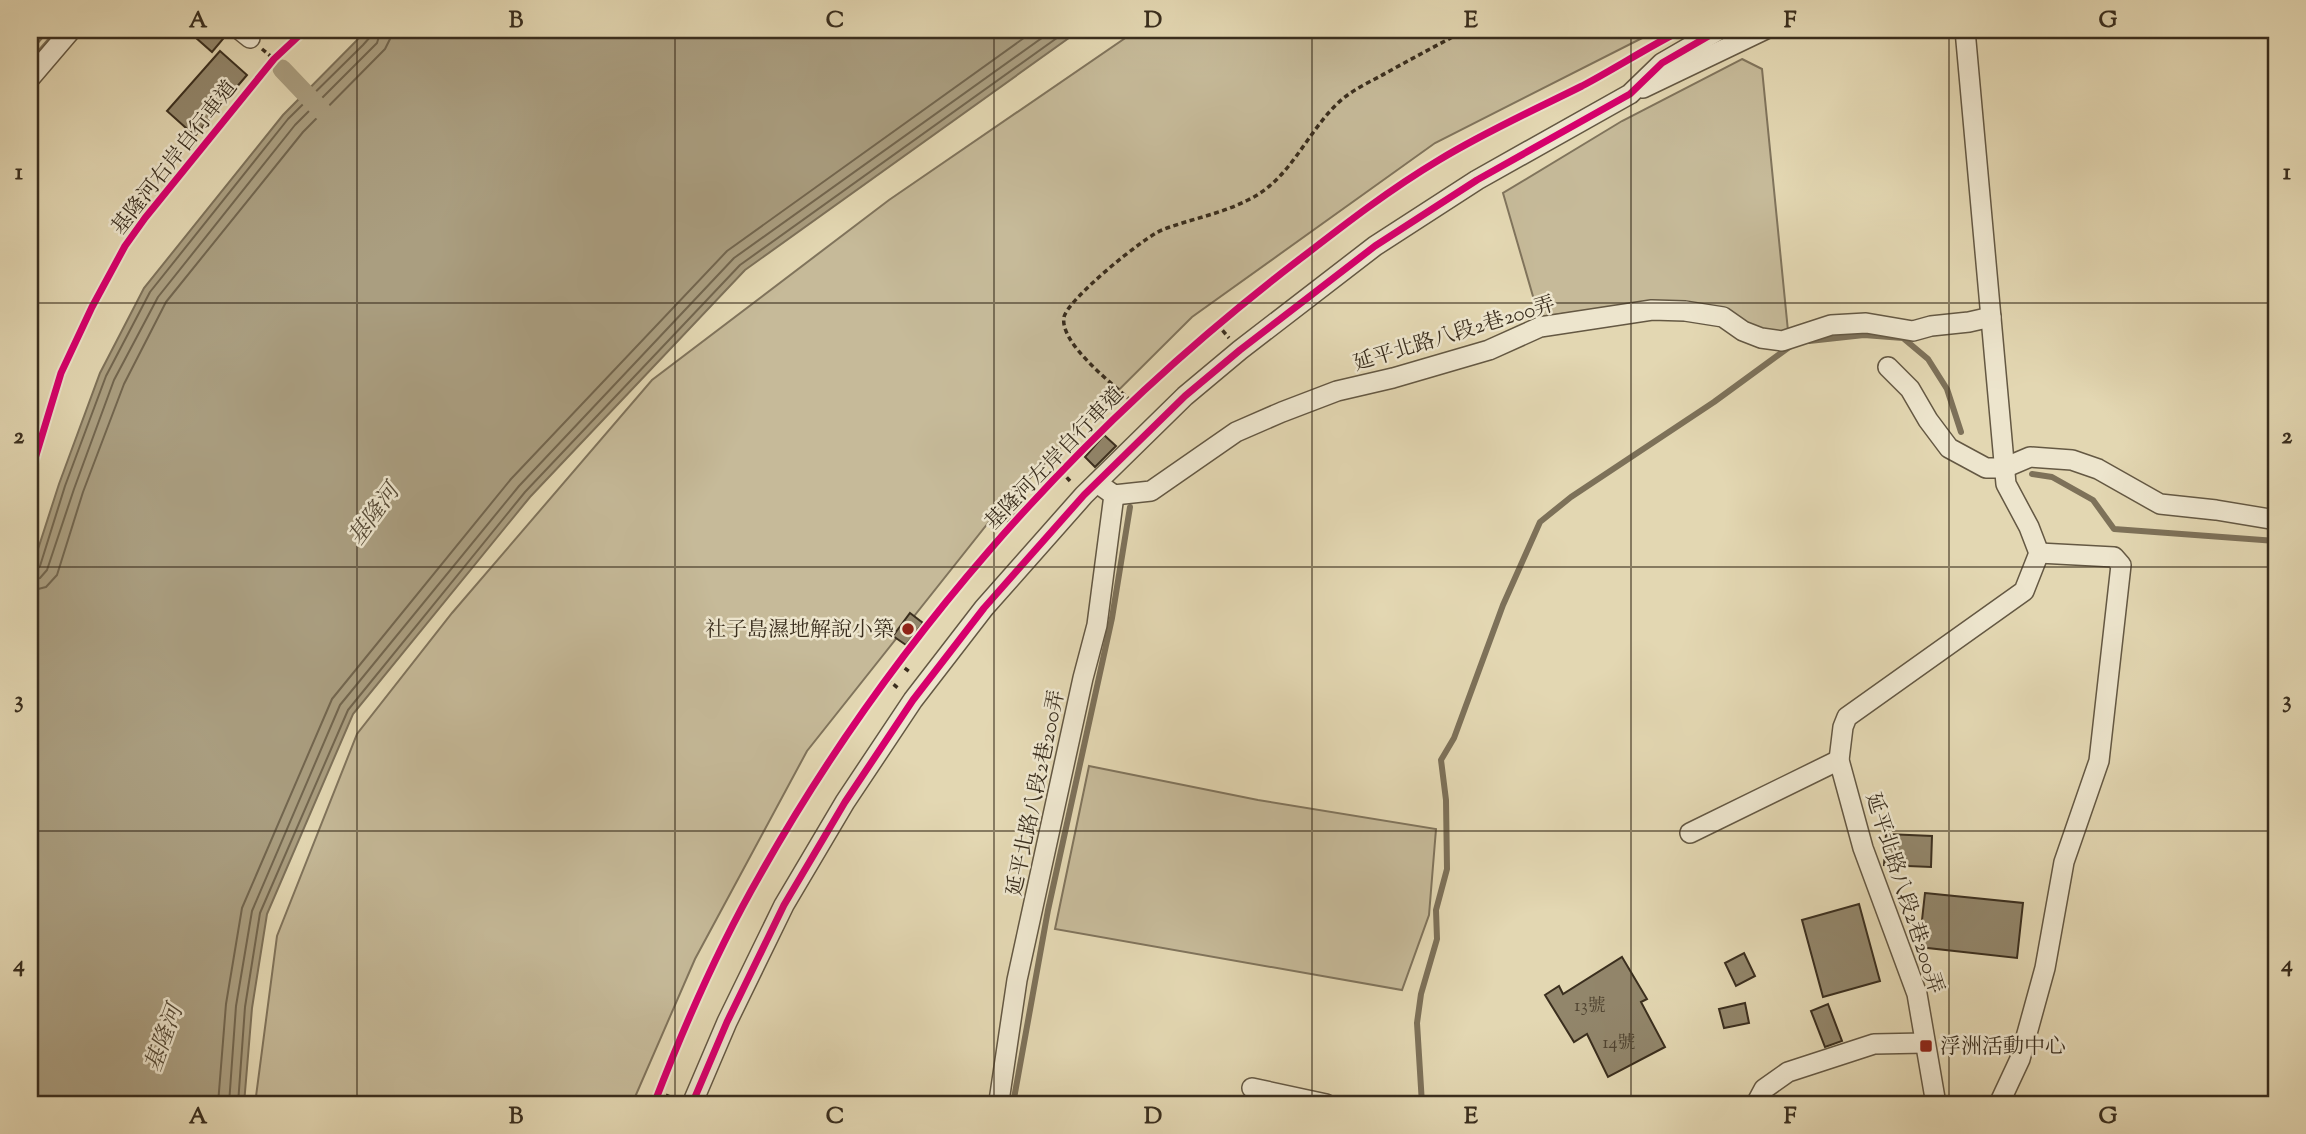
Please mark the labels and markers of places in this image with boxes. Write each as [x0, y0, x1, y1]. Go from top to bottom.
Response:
place label: 社子島濕地解說小築 [705, 616, 894, 646]
marker: 社子島濕地解說小築 [900, 621, 916, 637]
place label: 浮洲活動中心 [1940, 1033, 2066, 1063]
marker: 浮洲活動中心 [1918, 1038, 1934, 1054]

